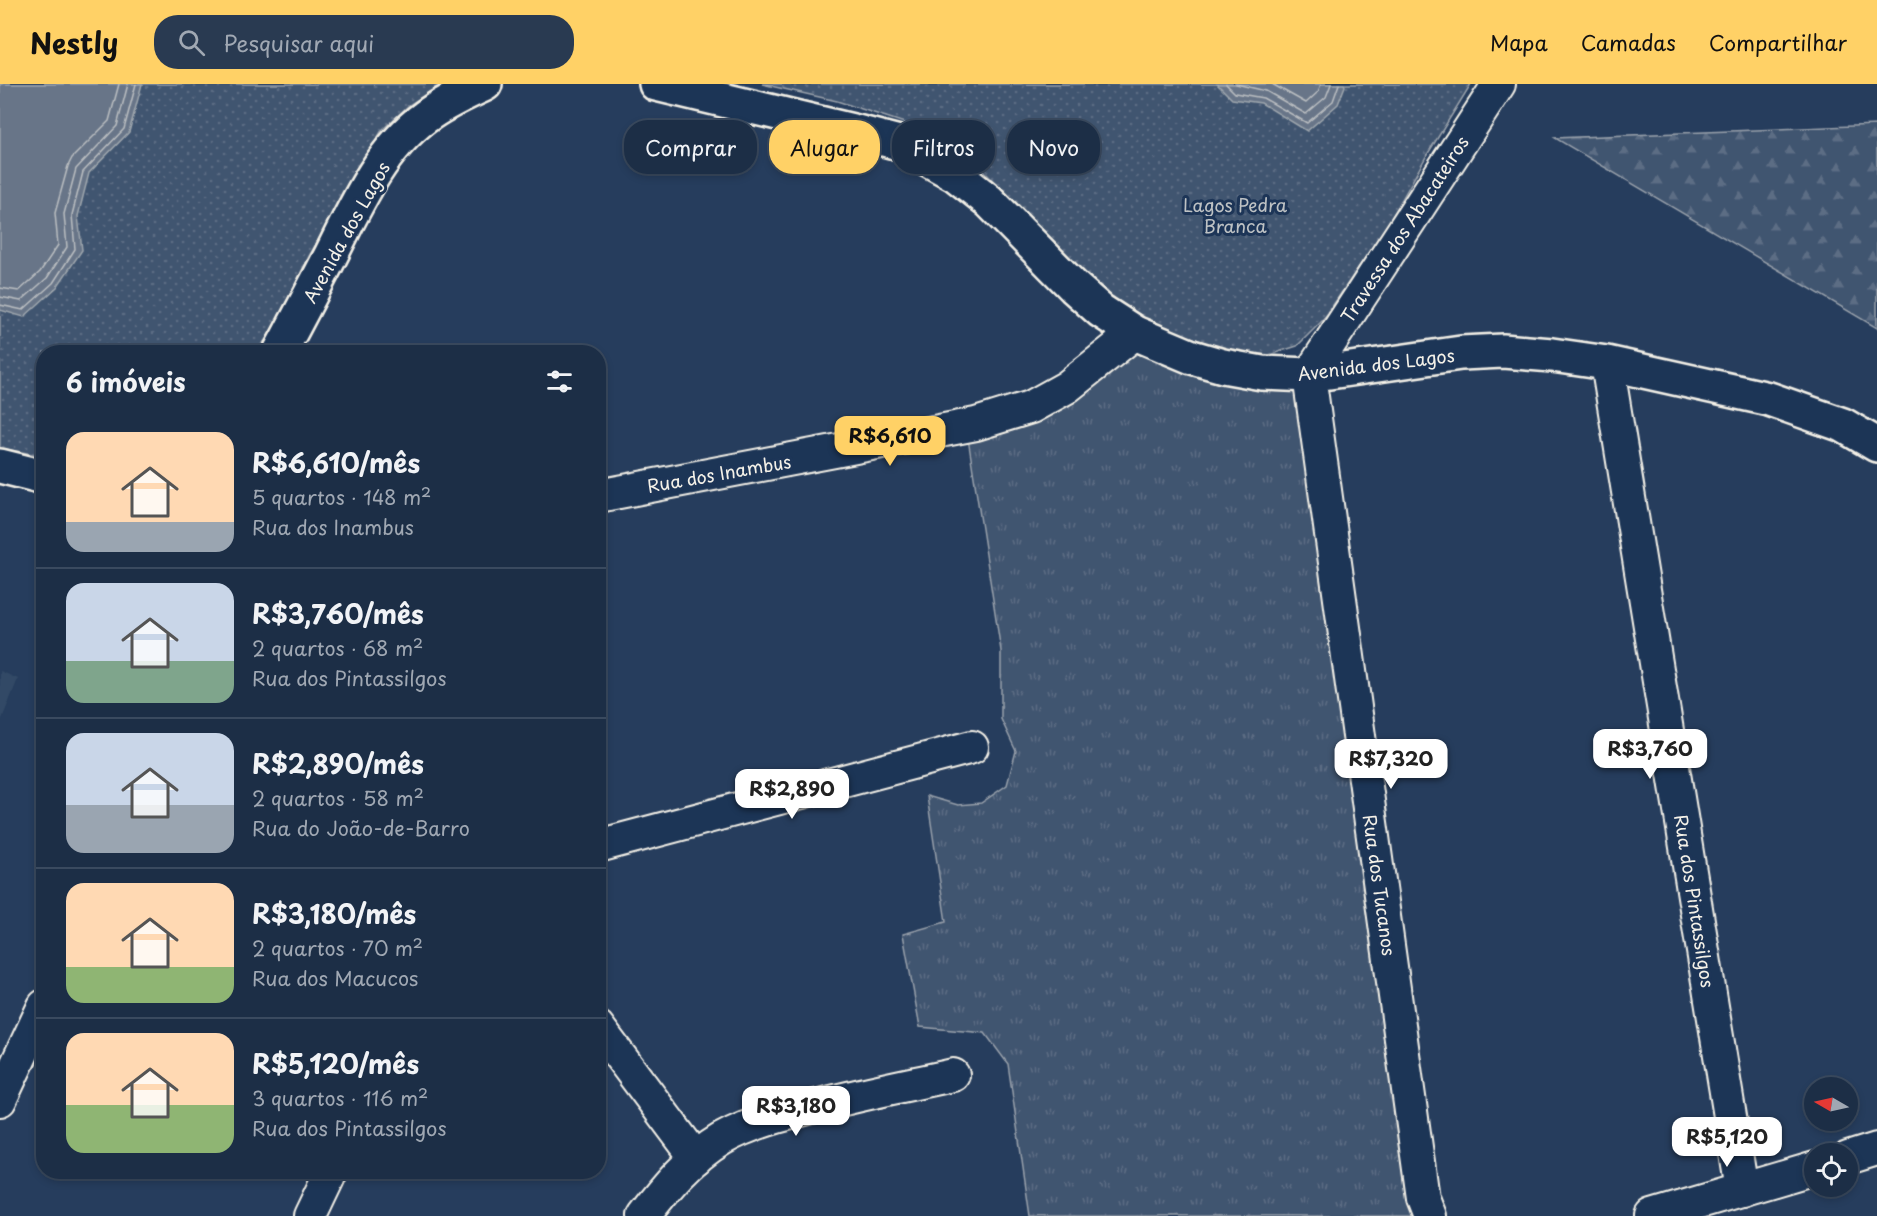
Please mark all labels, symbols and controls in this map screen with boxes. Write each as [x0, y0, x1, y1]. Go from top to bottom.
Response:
search box [154, 15, 574, 69]
text: Nestly [30, 21, 118, 64]
icon: search [175, 26, 208, 59]
text: Pesquisar aqui [223, 26, 374, 59]
text: Mapa [1490, 26, 1548, 58]
text: Camadas [1581, 26, 1676, 58]
text: Compartilhar [1709, 26, 1847, 58]
chip: Comprar [624, 120, 757, 174]
chip: Alugar [769, 120, 880, 174]
chip: Filtros [892, 120, 995, 174]
chip: Novo [1007, 120, 1100, 174]
street label: Travessa dos Abacateiros [1333, 130, 1475, 328]
street label: Avenida dos Lagos [296, 156, 396, 308]
park label: Lagos Pedra Branca [1183, 191, 1288, 239]
street label: Avenida dos Lagos [1296, 341, 1456, 387]
text: 6 imóveis [66, 362, 186, 401]
icon: filters [543, 365, 576, 398]
pin: R$6,610 [835, 416, 945, 467]
text: R$6,610 [849, 420, 931, 450]
text: R$6,610/mês [252, 443, 420, 482]
street label: Rua dos Inambus [645, 447, 793, 499]
icon: home [114, 456, 186, 528]
text: 5 quartos · 148 m² [252, 482, 431, 512]
text: Rua dos Inambus [252, 512, 414, 542]
text: R$3,760/mês [252, 594, 424, 633]
icon: home [114, 607, 186, 679]
text: 2 quartos · 68 m² [252, 633, 423, 663]
text: Rua dos Pintassilgos [252, 663, 447, 693]
pin: R$3,760 [1595, 729, 1705, 780]
text: R$3,760 [1607, 733, 1693, 763]
pin: R$7,320 [1336, 739, 1446, 790]
text: R$7,320 [1349, 743, 1433, 773]
text: R$2,890/mês [252, 744, 424, 783]
icon: home [114, 757, 186, 829]
pin: R$2,890 [737, 769, 847, 820]
text: R$2,890 [749, 773, 835, 803]
text: 2 quartos · 58 m² [252, 783, 424, 813]
street label: Rua dos Pintassilgos [1668, 812, 1722, 990]
text: Rua do João-de-Barro [252, 813, 470, 843]
street label: Rua dos Tucanos [1357, 813, 1403, 957]
text: R$3,180/mês [252, 894, 416, 933]
icon: home [114, 907, 186, 979]
text: 2 quartos · 70 m² [252, 933, 423, 963]
text: Rua dos Macucos [252, 963, 418, 993]
text: R$5,120/mês [252, 1044, 419, 1083]
icon: home [114, 1057, 186, 1129]
north arrow [1804, 1077, 1858, 1131]
map controls [1804, 1077, 1858, 1197]
text: 3 quartos · 116 m² [252, 1083, 428, 1113]
pin: R$3,180 [741, 1086, 851, 1137]
text: R$3,180 [756, 1090, 836, 1120]
text: Rua dos Pintassilgos [252, 1113, 447, 1143]
pin: R$5,120 [1672, 1117, 1782, 1168]
text: R$5,120 [1686, 1121, 1768, 1151]
button: locate [1804, 1143, 1858, 1197]

